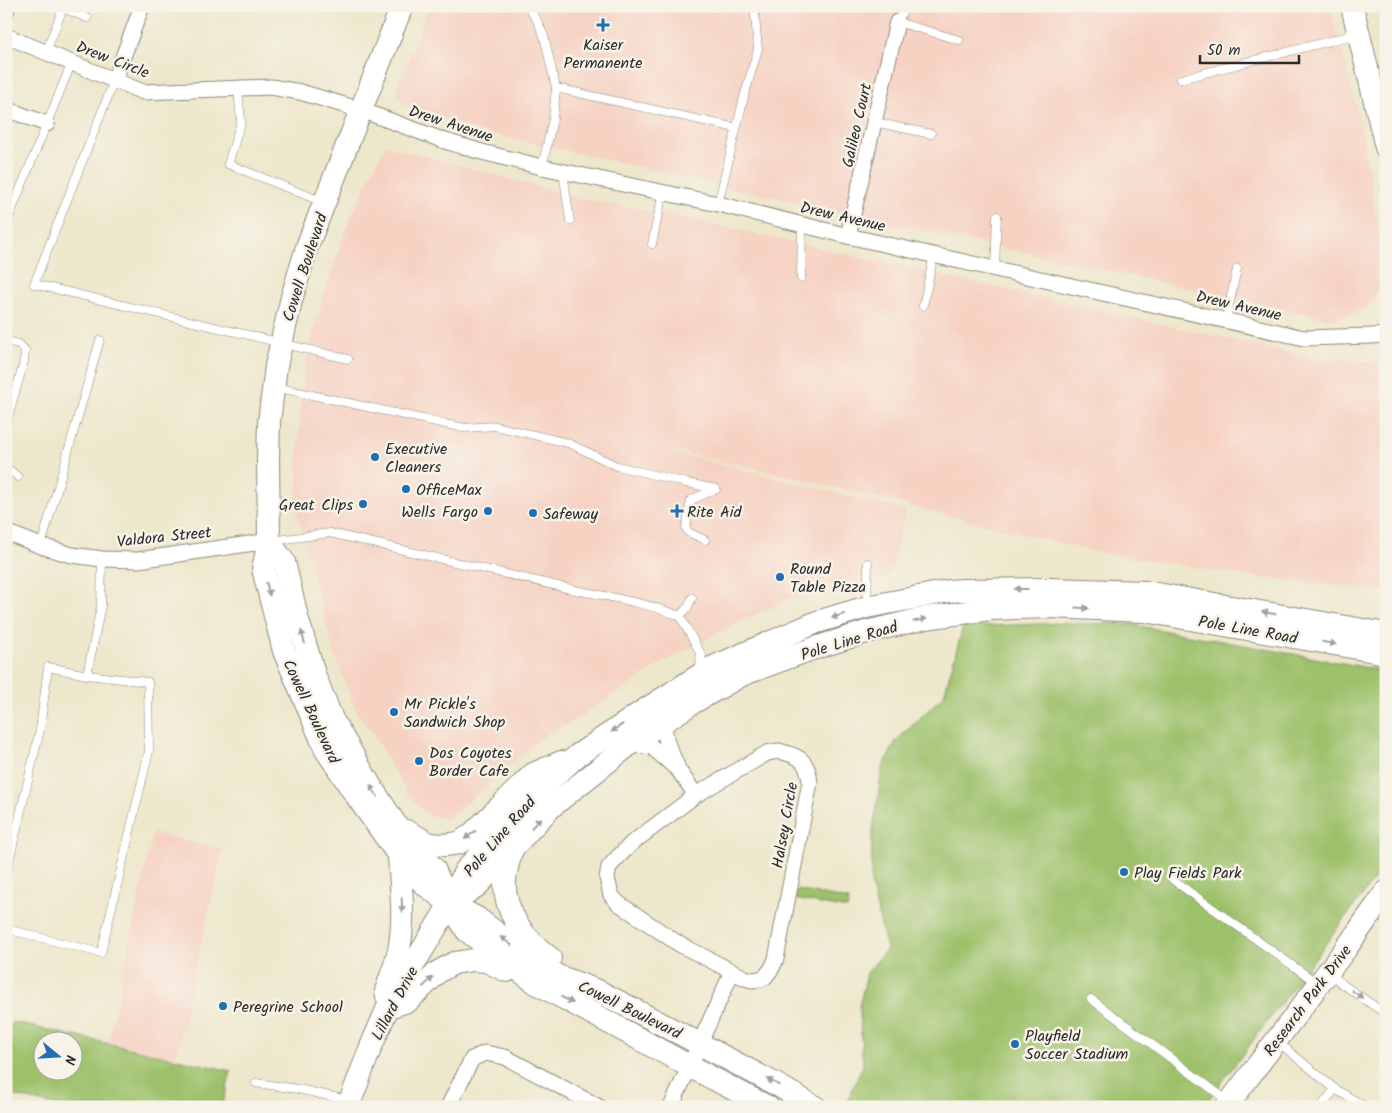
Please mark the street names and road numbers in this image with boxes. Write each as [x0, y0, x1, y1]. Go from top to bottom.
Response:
street label: Drew Circle [72, 35, 153, 86]
street label: Galileo Court [836, 80, 879, 170]
street label: Drew Avenue [405, 99, 496, 150]
street label: Drew Avenue [797, 195, 888, 239]
street label: Cowell Boulevard [276, 209, 335, 325]
street label: Drew Avenue [1193, 284, 1284, 328]
street label: Valdora Street [116, 520, 213, 555]
street label: Pole Line Road [1196, 609, 1300, 652]
street label: Pole Line Road [798, 615, 902, 668]
street label: Cowell Boulevard [275, 655, 346, 769]
street label: Halsey Circle [766, 780, 805, 870]
street label: Pole Line Road [458, 790, 543, 883]
street label: Research Park Drive [1258, 940, 1359, 1062]
street label: Lillard Drive [365, 962, 425, 1045]
street label: Cowell Boulevard [573, 974, 686, 1047]

